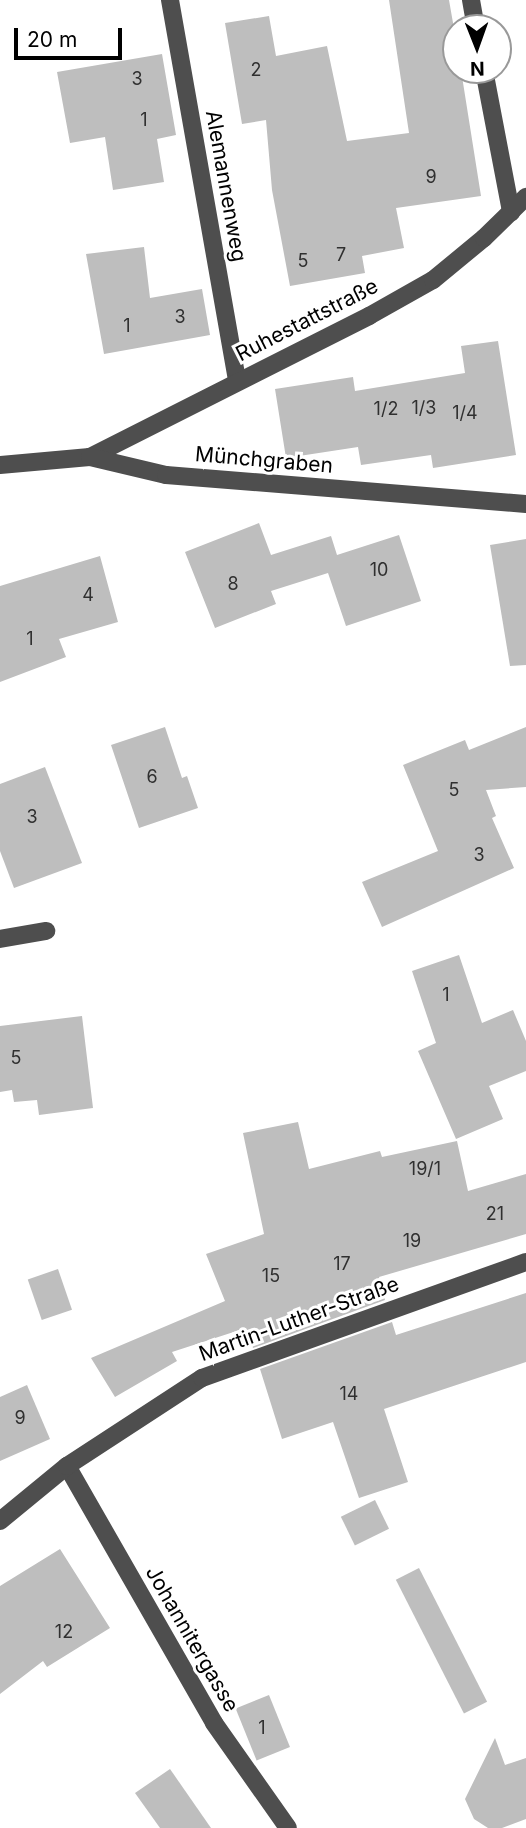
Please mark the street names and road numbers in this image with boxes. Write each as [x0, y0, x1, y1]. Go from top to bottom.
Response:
street label: Alemannenweg [200, 108, 252, 264]
street label: Ruhestattstraße [232, 273, 382, 367]
street label: Münchgraben [194, 441, 334, 479]
street label: Martin-Luther-Straße [196, 1271, 402, 1367]
street label: Johannitergasse [140, 1562, 244, 1716]

